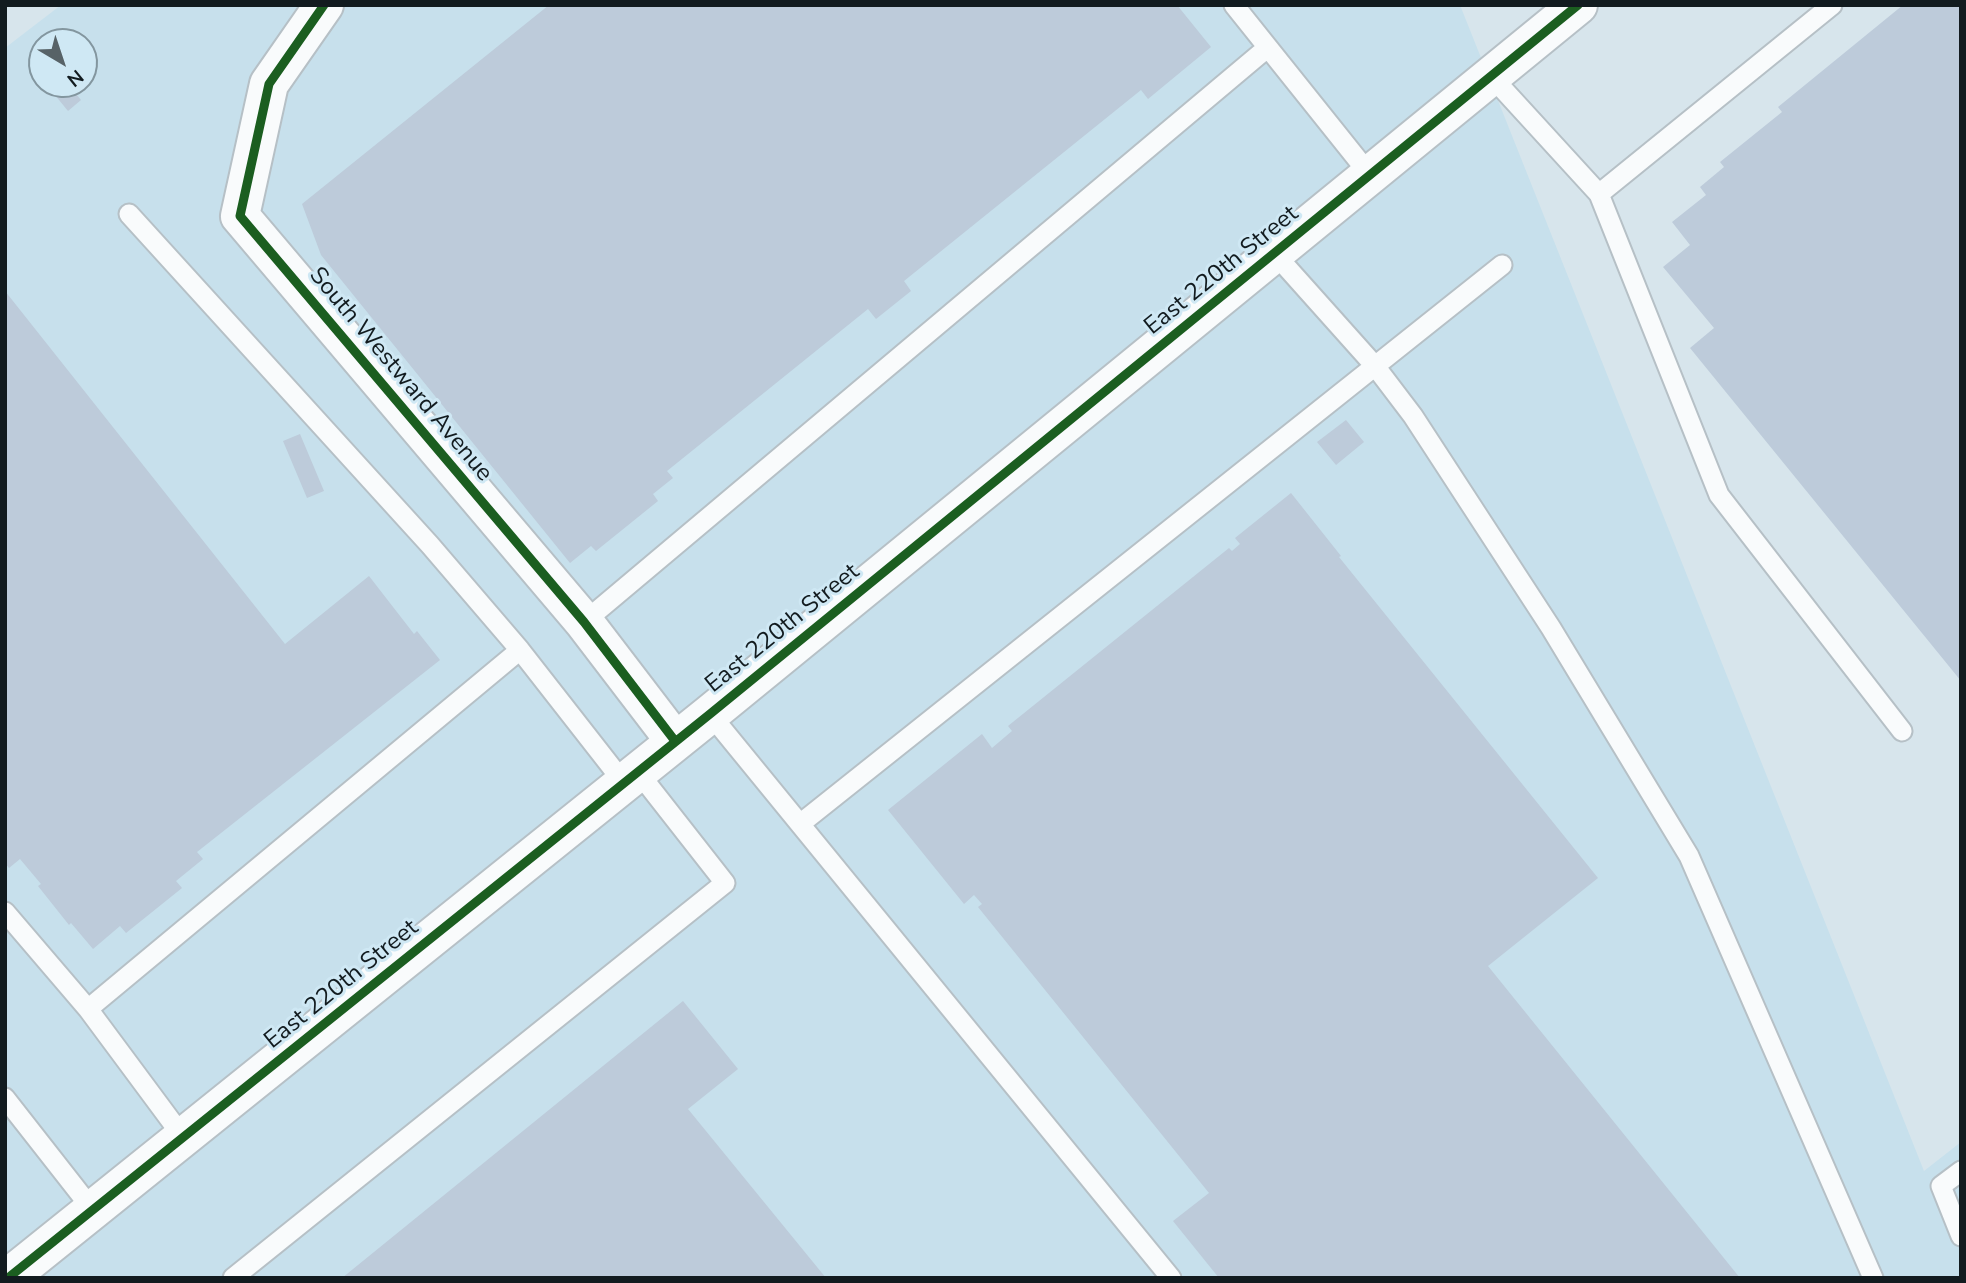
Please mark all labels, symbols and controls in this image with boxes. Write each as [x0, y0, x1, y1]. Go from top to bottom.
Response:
north arrow [28, 28, 98, 98]
text: N [61, 63, 89, 92]
street label: East 220th Street [1139, 200, 1305, 342]
street label: South Westward Avenue [302, 262, 498, 488]
street label: East 220th Street [700, 558, 866, 700]
street label: East 220th Street [259, 914, 425, 1056]

